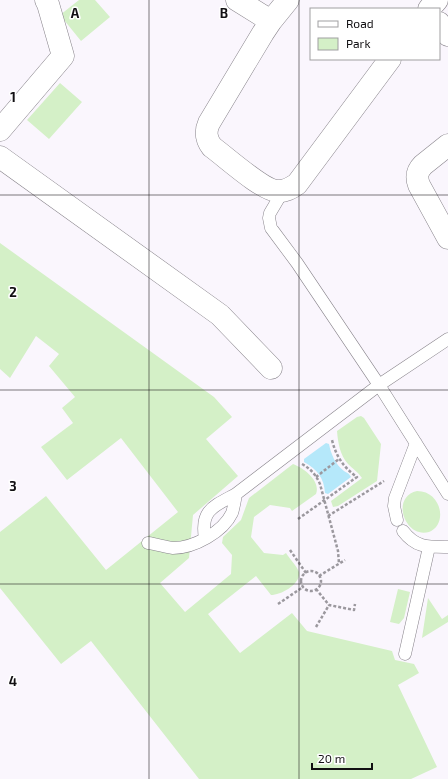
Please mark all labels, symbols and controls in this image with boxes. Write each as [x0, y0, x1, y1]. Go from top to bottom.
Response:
text: A [71, 5, 80, 21]
text: B [220, 5, 228, 21]
legend [310, 8, 440, 60]
text: Road [346, 16, 374, 30]
text: Park [346, 36, 371, 50]
text: 1 [10, 89, 16, 105]
text: 2 [9, 284, 17, 300]
text: 3 [9, 478, 17, 494]
text: 4 [9, 673, 17, 689]
scale bar [312, 745, 372, 771]
text: 20 m [318, 751, 345, 765]

